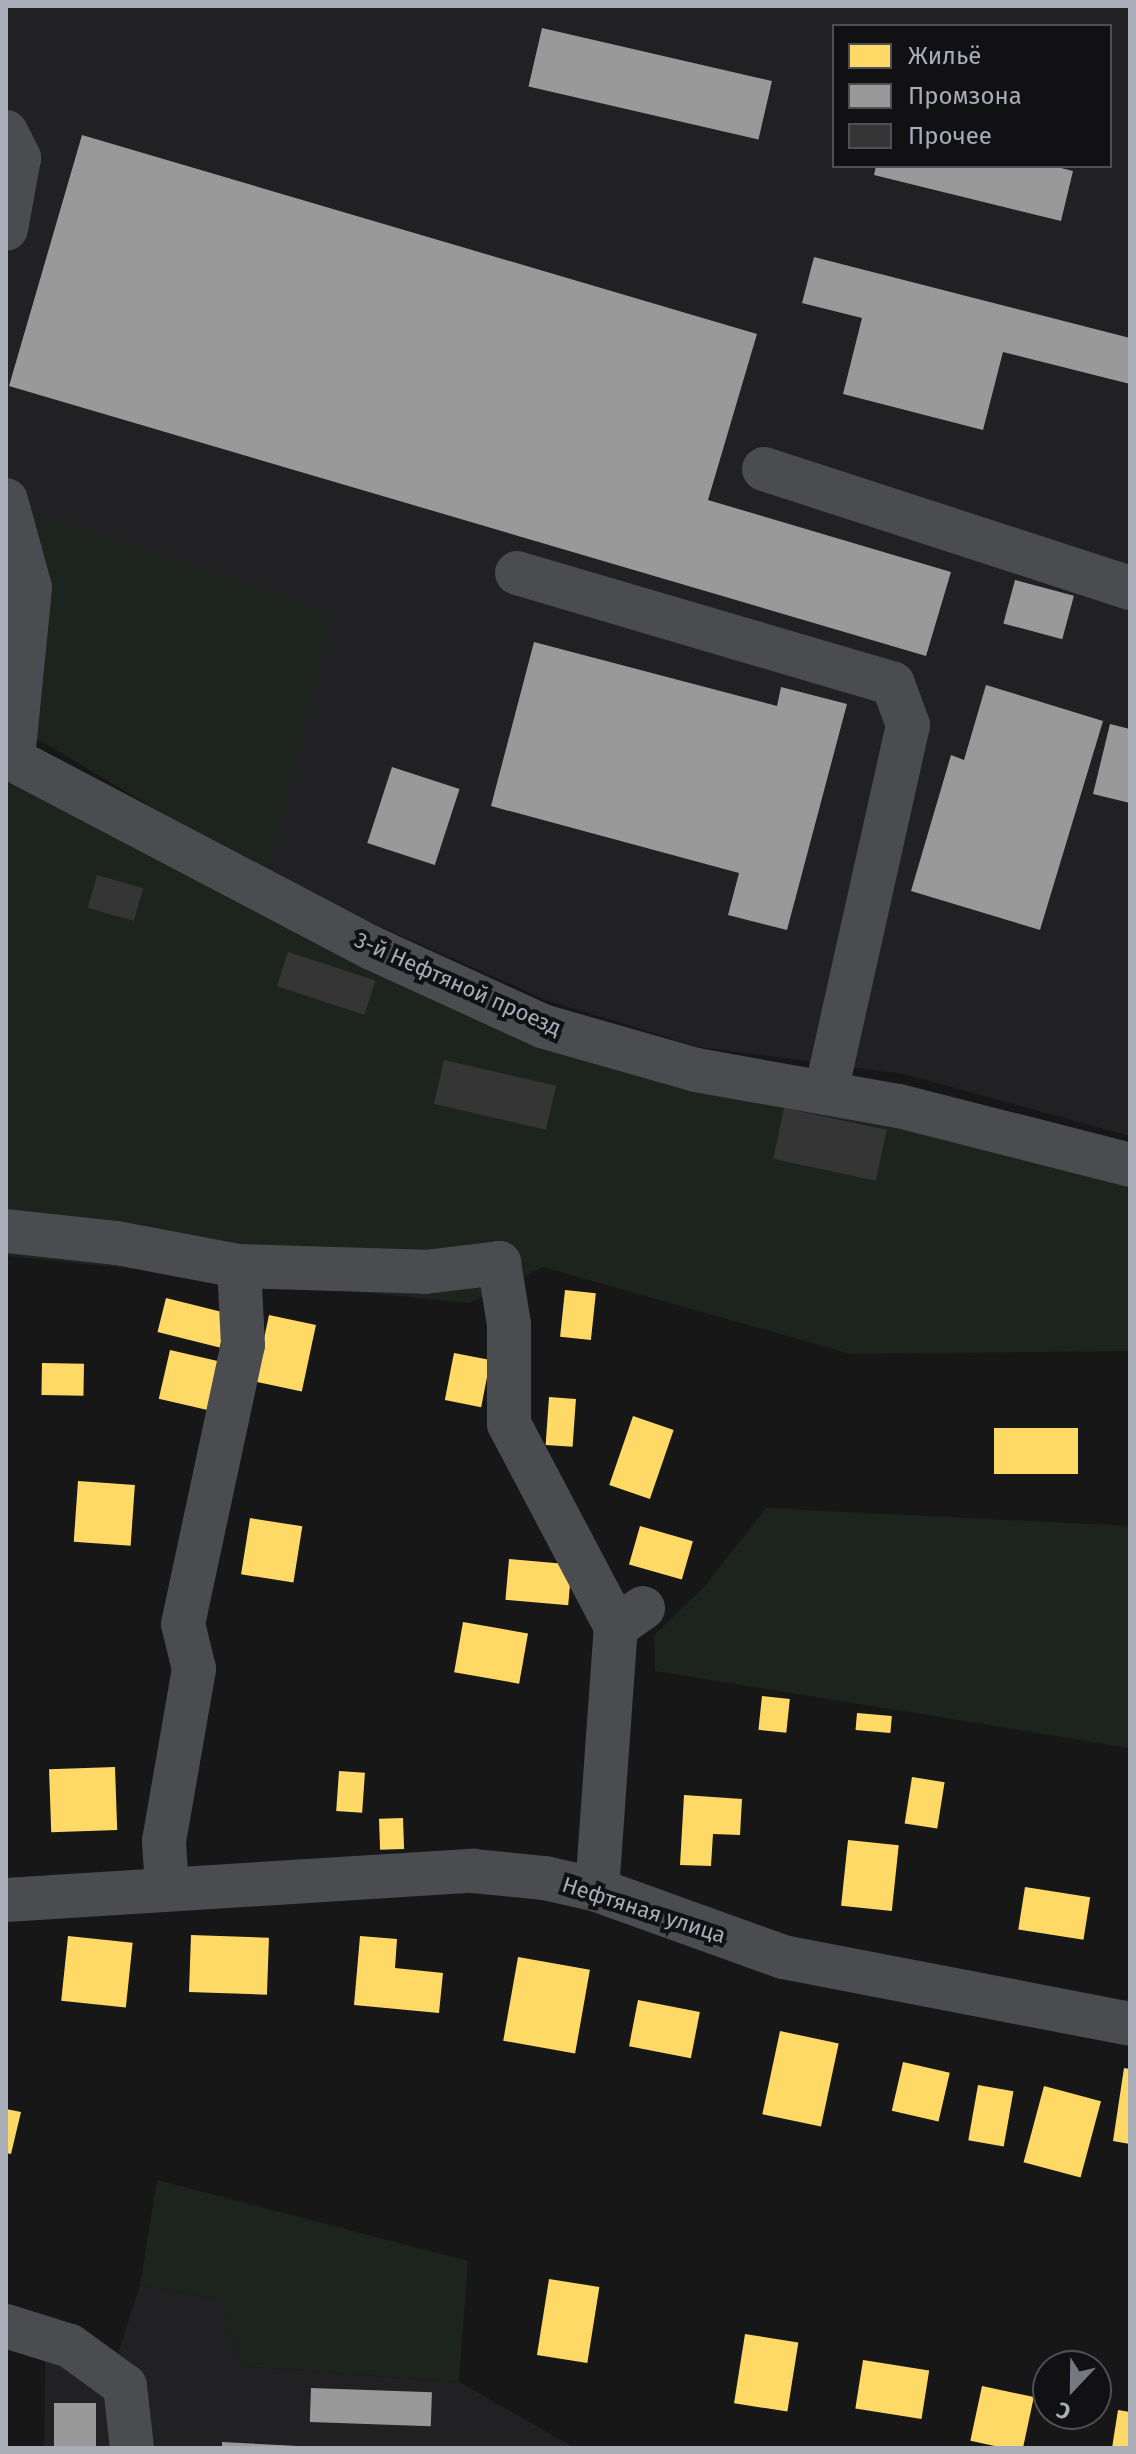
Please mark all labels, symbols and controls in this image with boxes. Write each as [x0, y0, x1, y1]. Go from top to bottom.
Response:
legend [832, 24, 1112, 168]
text: Жильё [908, 42, 981, 70]
text: Промзона [908, 82, 1022, 110]
text: Прочее [908, 122, 992, 150]
street label: 3-й Нефтяной проезд [351, 927, 565, 1041]
street label: Нефтяная улица [559, 1871, 729, 1949]
north arrow [1032, 2350, 1112, 2430]
text: С [1053, 2396, 1074, 2426]

